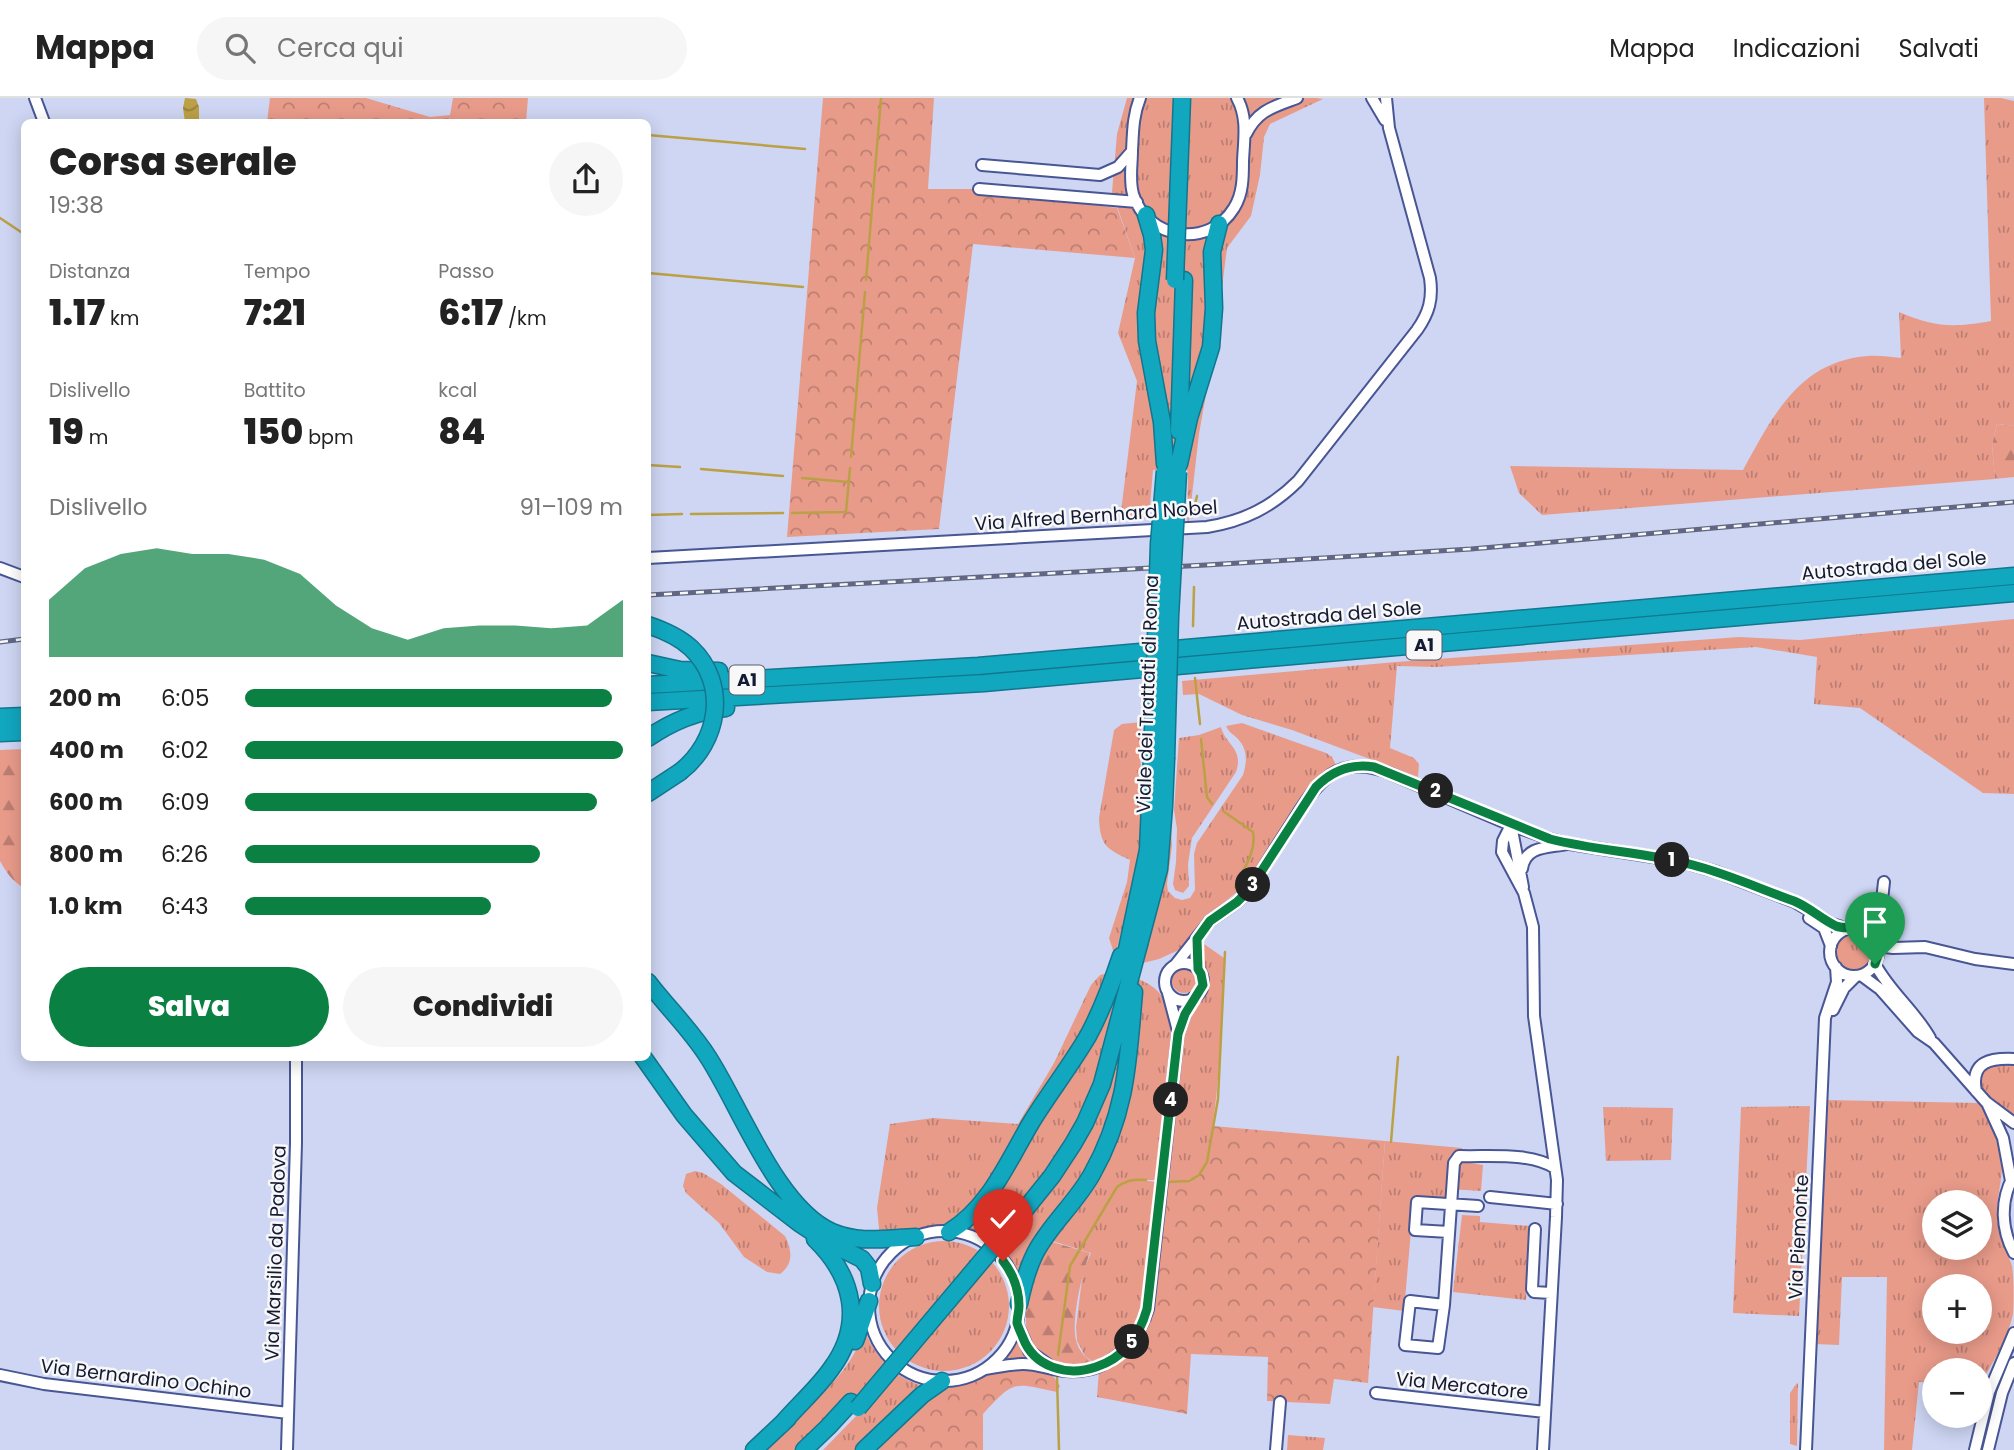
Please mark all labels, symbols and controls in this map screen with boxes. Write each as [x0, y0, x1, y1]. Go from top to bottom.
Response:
search box [197, 17, 687, 80]
text: Mappa [35, 24, 155, 71]
icon: search [221, 29, 259, 67]
text: Cerca qui [277, 30, 404, 66]
text: Mappa [1609, 32, 1695, 65]
text: Indicazioni [1733, 32, 1860, 65]
text: Salvati [1898, 32, 1979, 65]
text: Corsa serale [49, 135, 297, 188]
button: share [549, 142, 623, 216]
text: 19:38 [49, 189, 104, 221]
text: Distanza [49, 258, 130, 285]
text: Tempo [244, 258, 310, 285]
text: Passo [438, 258, 494, 285]
text: 1.17 [49, 288, 105, 337]
text: 7:21 [244, 288, 306, 337]
text: 6:17 [438, 288, 503, 337]
text: km [105, 305, 139, 332]
text: /km [503, 305, 546, 332]
text: Dislivello [49, 377, 130, 404]
text: Battito [244, 377, 306, 404]
text: kcal [438, 377, 477, 404]
text: 19 [49, 407, 84, 456]
text: 150 [244, 407, 303, 456]
text: 84 [438, 407, 485, 456]
text: m [84, 424, 108, 451]
text: bpm [303, 424, 353, 451]
text: Dislivello [49, 491, 147, 523]
text: 91–109 m [519, 491, 623, 523]
street label: Via Alfred Bernhard Nobel [974, 494, 1218, 537]
street label: Autostrada del Sole [1800, 544, 1988, 587]
street label: Viale dei Trattati di Roma [1130, 574, 1165, 814]
street label: Autostrada del Sole [1235, 594, 1423, 637]
road number: A1 [1406, 630, 1442, 660]
road number: A1 [730, 666, 764, 694]
text: 200 m [49, 682, 121, 714]
text: 6:05 [161, 682, 209, 714]
text: 400 m [49, 734, 124, 766]
text: 6:02 [161, 734, 208, 766]
pin: 2 [1418, 774, 1454, 808]
text: 2 [1430, 777, 1441, 804]
text: 600 m [49, 786, 123, 818]
text: 6:09 [161, 786, 209, 818]
text: 800 m [49, 838, 123, 870]
text: 6:26 [161, 838, 208, 870]
pin: 1 [1654, 842, 1690, 878]
text: 1 [1668, 846, 1675, 873]
pin: 3 [1236, 868, 1270, 902]
text: 3 [1247, 871, 1258, 898]
text: 1.0 km [49, 890, 123, 922]
text: 6:43 [161, 890, 209, 922]
pin [1845, 892, 1905, 964]
icon: arrive [1856, 903, 1894, 941]
button: Salva [49, 967, 329, 1047]
button: Condividi [343, 967, 623, 1047]
pin: 4 [1154, 1082, 1188, 1118]
text: 4 [1164, 1086, 1177, 1113]
street label: Via Marsilio da Padova [258, 1145, 293, 1361]
street label: Via Piemonte [1782, 1174, 1815, 1300]
pin [973, 1189, 1033, 1261]
map controls [1922, 1190, 1992, 1428]
button: layers [1922, 1190, 1992, 1260]
icon: check [984, 1200, 1022, 1238]
button: + [1922, 1274, 1992, 1344]
pin: 5 [1114, 1324, 1150, 1360]
text: 5 [1125, 1328, 1138, 1355]
street label: Via Bernardino Ochino [39, 1352, 253, 1405]
button: − [1922, 1358, 1992, 1428]
street label: Via Mercatore [1394, 1365, 1529, 1406]

